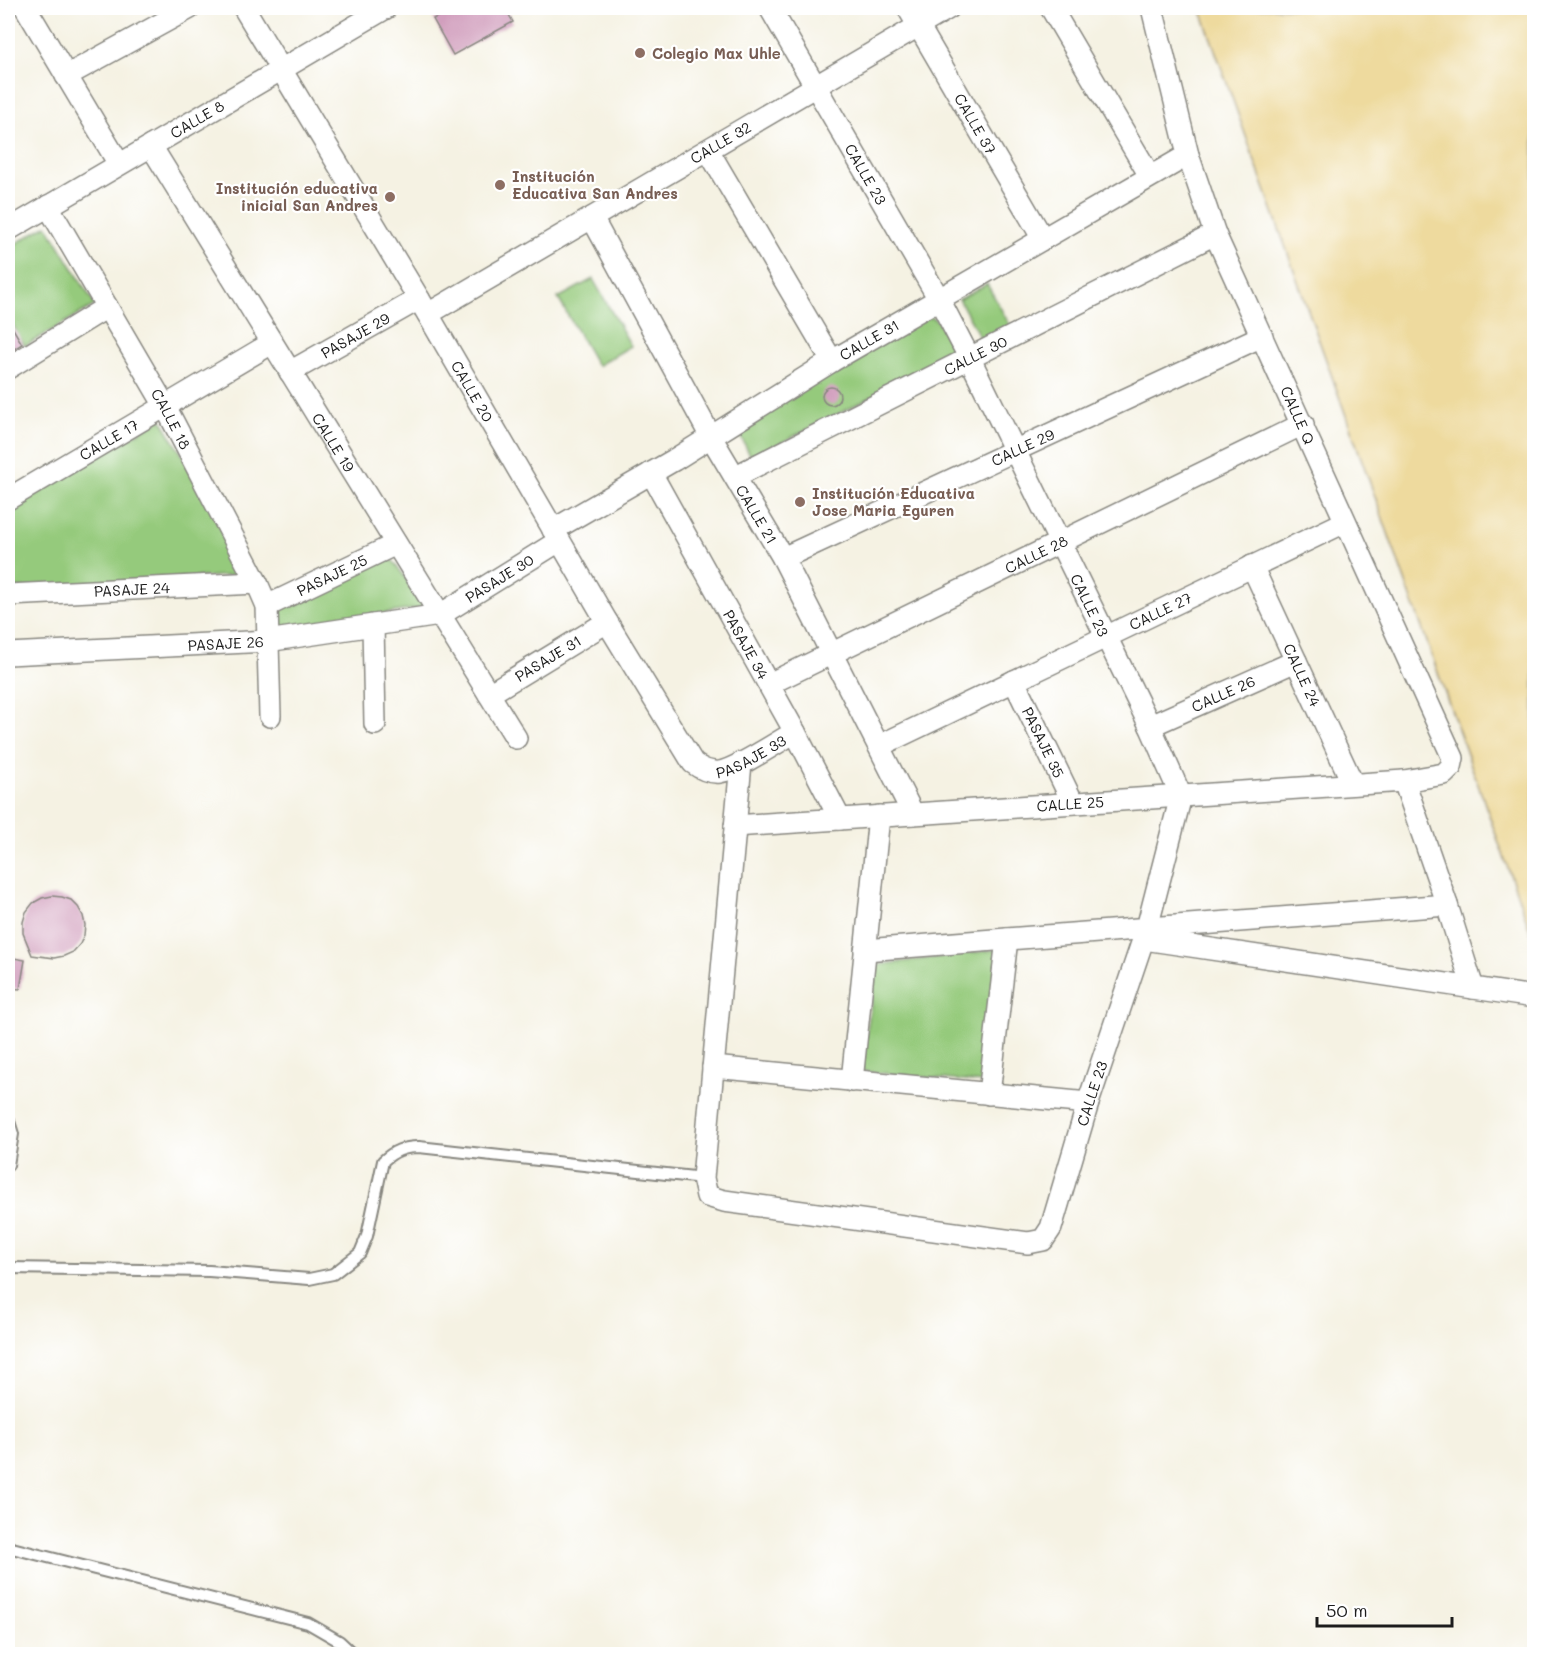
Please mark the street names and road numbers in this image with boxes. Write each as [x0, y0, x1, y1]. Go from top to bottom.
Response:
street label: CALLE 37 [950, 90, 1001, 158]
street label: CALLE 8 [166, 95, 228, 143]
street label: CALLE 32 [686, 117, 754, 168]
street label: CALLE 23 [840, 140, 892, 208]
street label: PASAJE 29 [317, 308, 393, 363]
street label: CALLE 31 [836, 314, 903, 365]
street label: CALLE 30 [940, 331, 1010, 379]
street label: CALLE 20 [447, 357, 498, 425]
street label: CALLE Q [1276, 383, 1320, 447]
street label: CALLE 18 [147, 385, 196, 453]
street label: CALLE 19 [308, 409, 360, 476]
street label: CALLE 17 [75, 414, 142, 465]
street label: CALLE 29 [988, 424, 1057, 470]
street label: CALLE 21 [732, 481, 782, 547]
street label: CALLE 28 [1001, 530, 1071, 578]
street label: PASAJE 25 [293, 549, 370, 600]
street label: PASAJE 30 [461, 549, 537, 607]
street label: CALLE 23 [1066, 570, 1114, 640]
street label: PASAJE 24 [93, 577, 171, 601]
street label: CALLE 27 [1126, 587, 1195, 634]
street label: PASAJE 34 [719, 606, 774, 683]
street label: PASAJE 31 [511, 630, 585, 686]
street label: PASAJE 26 [187, 631, 264, 655]
street label: CALLE 24 [1279, 640, 1326, 710]
street label: CALLE 26 [1188, 671, 1258, 716]
street label: PASAJE 35 [1018, 703, 1069, 781]
street label: PASAJE 33 [714, 730, 790, 783]
street label: CALLE 25 [1036, 791, 1105, 816]
street label: CALLE 23 [1072, 1058, 1112, 1128]

